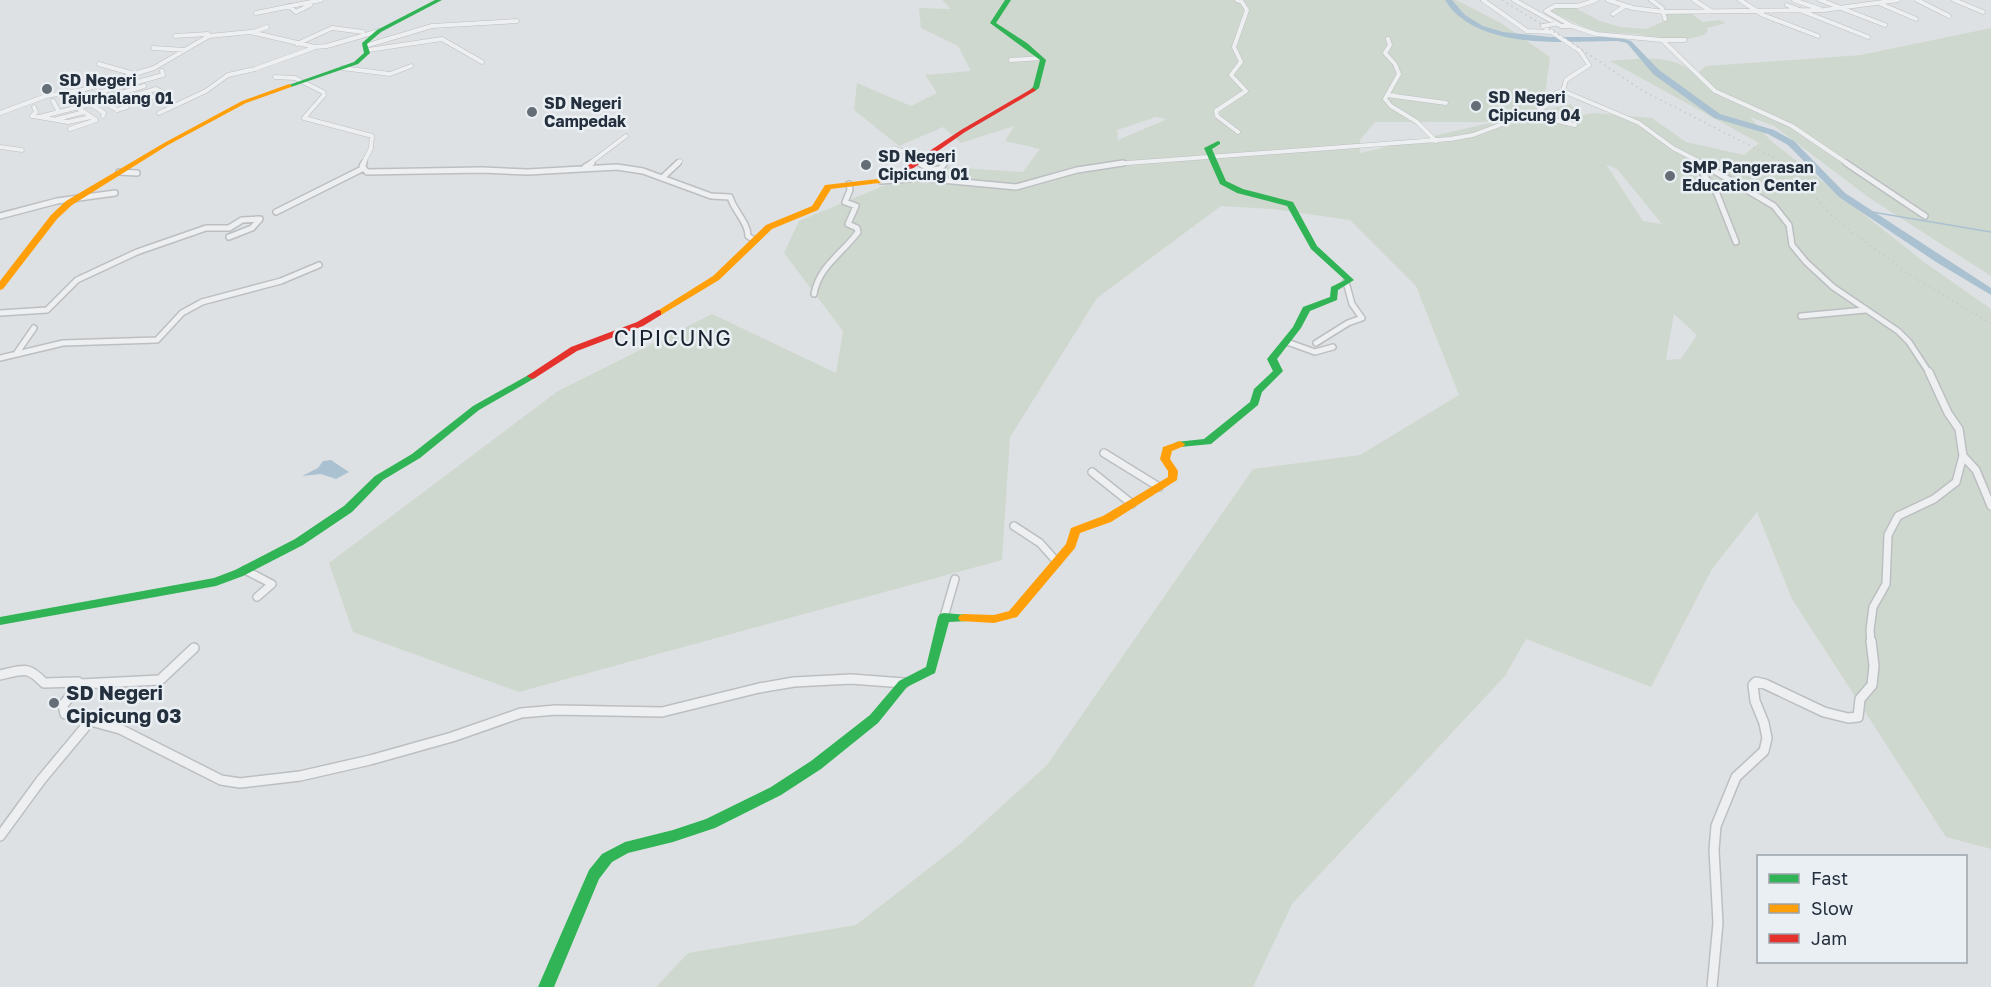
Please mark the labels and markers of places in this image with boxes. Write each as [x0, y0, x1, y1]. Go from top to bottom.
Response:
place label: SD Negeri Tajurhalang 01 [59, 70, 173, 108]
marker: SD Negeri Tajurhalang 01 [40, 82, 54, 96]
place label: SD Negeri Cipicung 04 [1488, 87, 1581, 125]
place label: SD Negeri Campedak [544, 93, 627, 131]
marker: SD Negeri Cipicung 04 [1469, 99, 1483, 113]
marker: SD Negeri Campedak [525, 105, 539, 119]
place label: SD Negeri Cipicung 01 [878, 146, 969, 184]
place label: SMP Pangerasan Education Center [1682, 157, 1816, 195]
marker: SD Negeri Cipicung 01 [859, 158, 873, 172]
marker: SMP Pangerasan Education Center [1663, 169, 1677, 183]
place label: SD Negeri Cipicung 03 [66, 680, 181, 727]
marker: SD Negeri Cipicung 03 [47, 696, 61, 710]

